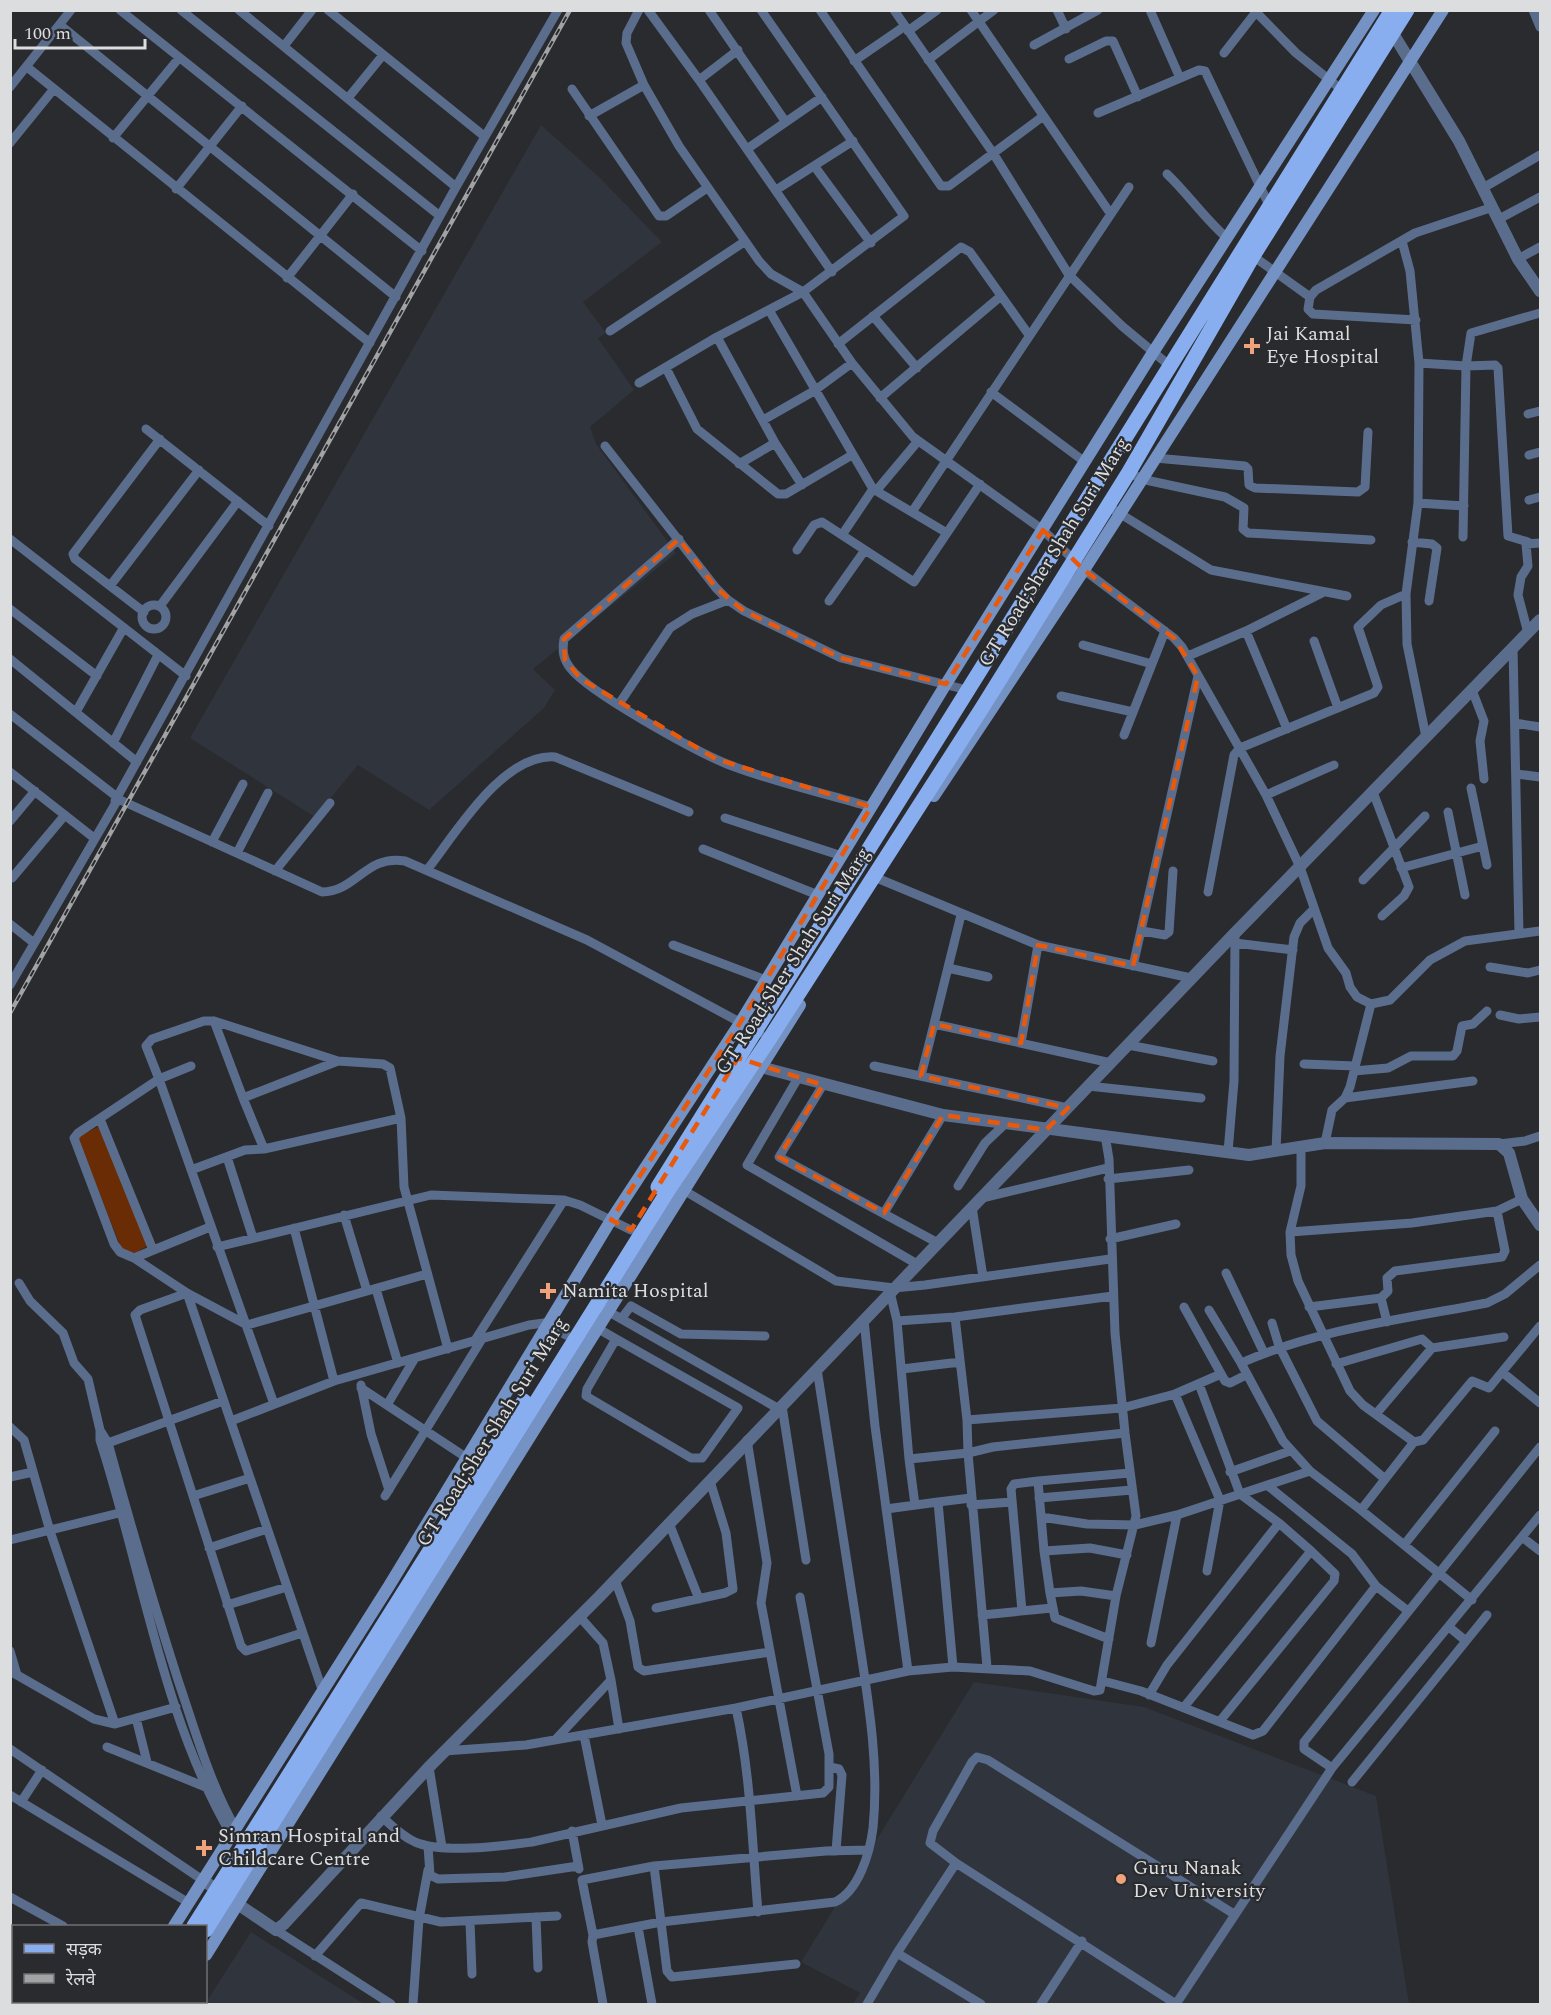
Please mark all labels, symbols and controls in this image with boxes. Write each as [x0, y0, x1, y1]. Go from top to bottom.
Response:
scale bar [15, 12, 146, 50]
text: 100 m [24, 20, 71, 47]
place label: Jai Kamal Eye Hospital [1266, 319, 1379, 372]
marker: Jai Kamal Eye Hospital [1243, 337, 1261, 355]
street label: GT Road;Sher Shah Suri Marg [971, 431, 1137, 673]
street label: GT Road;Sher Shah Suri Marg [708, 841, 878, 1081]
place label: Namita Hospital [562, 1276, 709, 1306]
marker: Namita Hospital [539, 1282, 557, 1300]
street label: GT Road;Sher Shah Suri Marg [409, 1311, 575, 1553]
place label: Simran Hospital and Childcare Centre [218, 1821, 400, 1874]
marker: Simran Hospital and Childcare Centre [195, 1839, 213, 1857]
place label: Guru Nanak Dev University [1133, 1853, 1267, 1906]
marker: Guru Nanak Dev University [1114, 1872, 1128, 1886]
legend [12, 1925, 207, 2003]
text: सड़क [66, 1936, 103, 1963]
text: रेलवे [65, 1966, 97, 1993]

